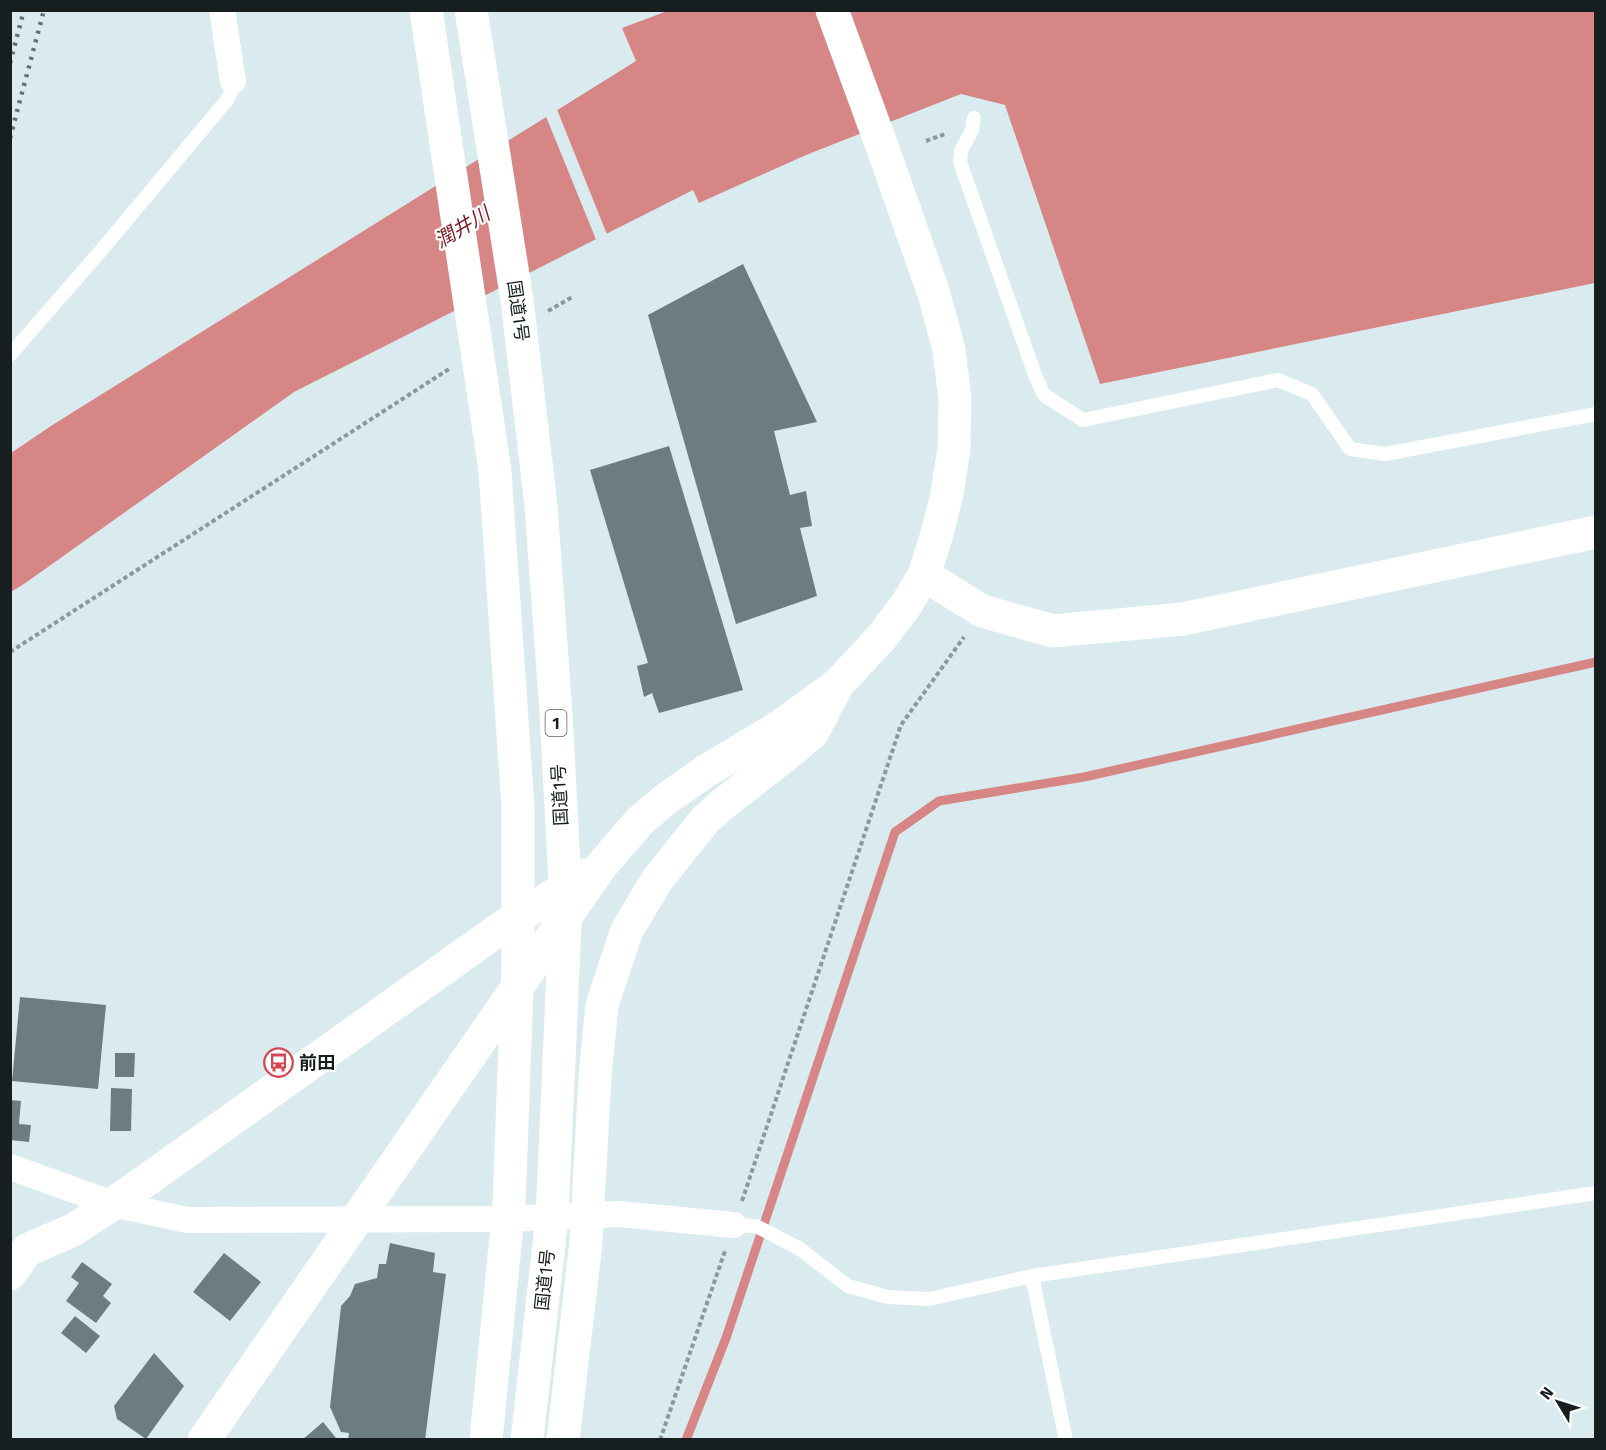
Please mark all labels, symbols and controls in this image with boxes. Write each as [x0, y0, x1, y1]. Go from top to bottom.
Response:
water label: 潤井川 [430, 200, 496, 253]
street label: 国道1号 [503, 279, 533, 343]
road number: 1 [546, 710, 566, 736]
street label: 国道1号 [547, 764, 573, 826]
bus stop icon: 前田 [262, 1047, 294, 1079]
place label: 前田 [299, 1052, 335, 1074]
street label: 国道1号 [531, 1248, 559, 1312]
north arrow [1528, 1372, 1588, 1432]
text: N [1536, 1383, 1557, 1403]

